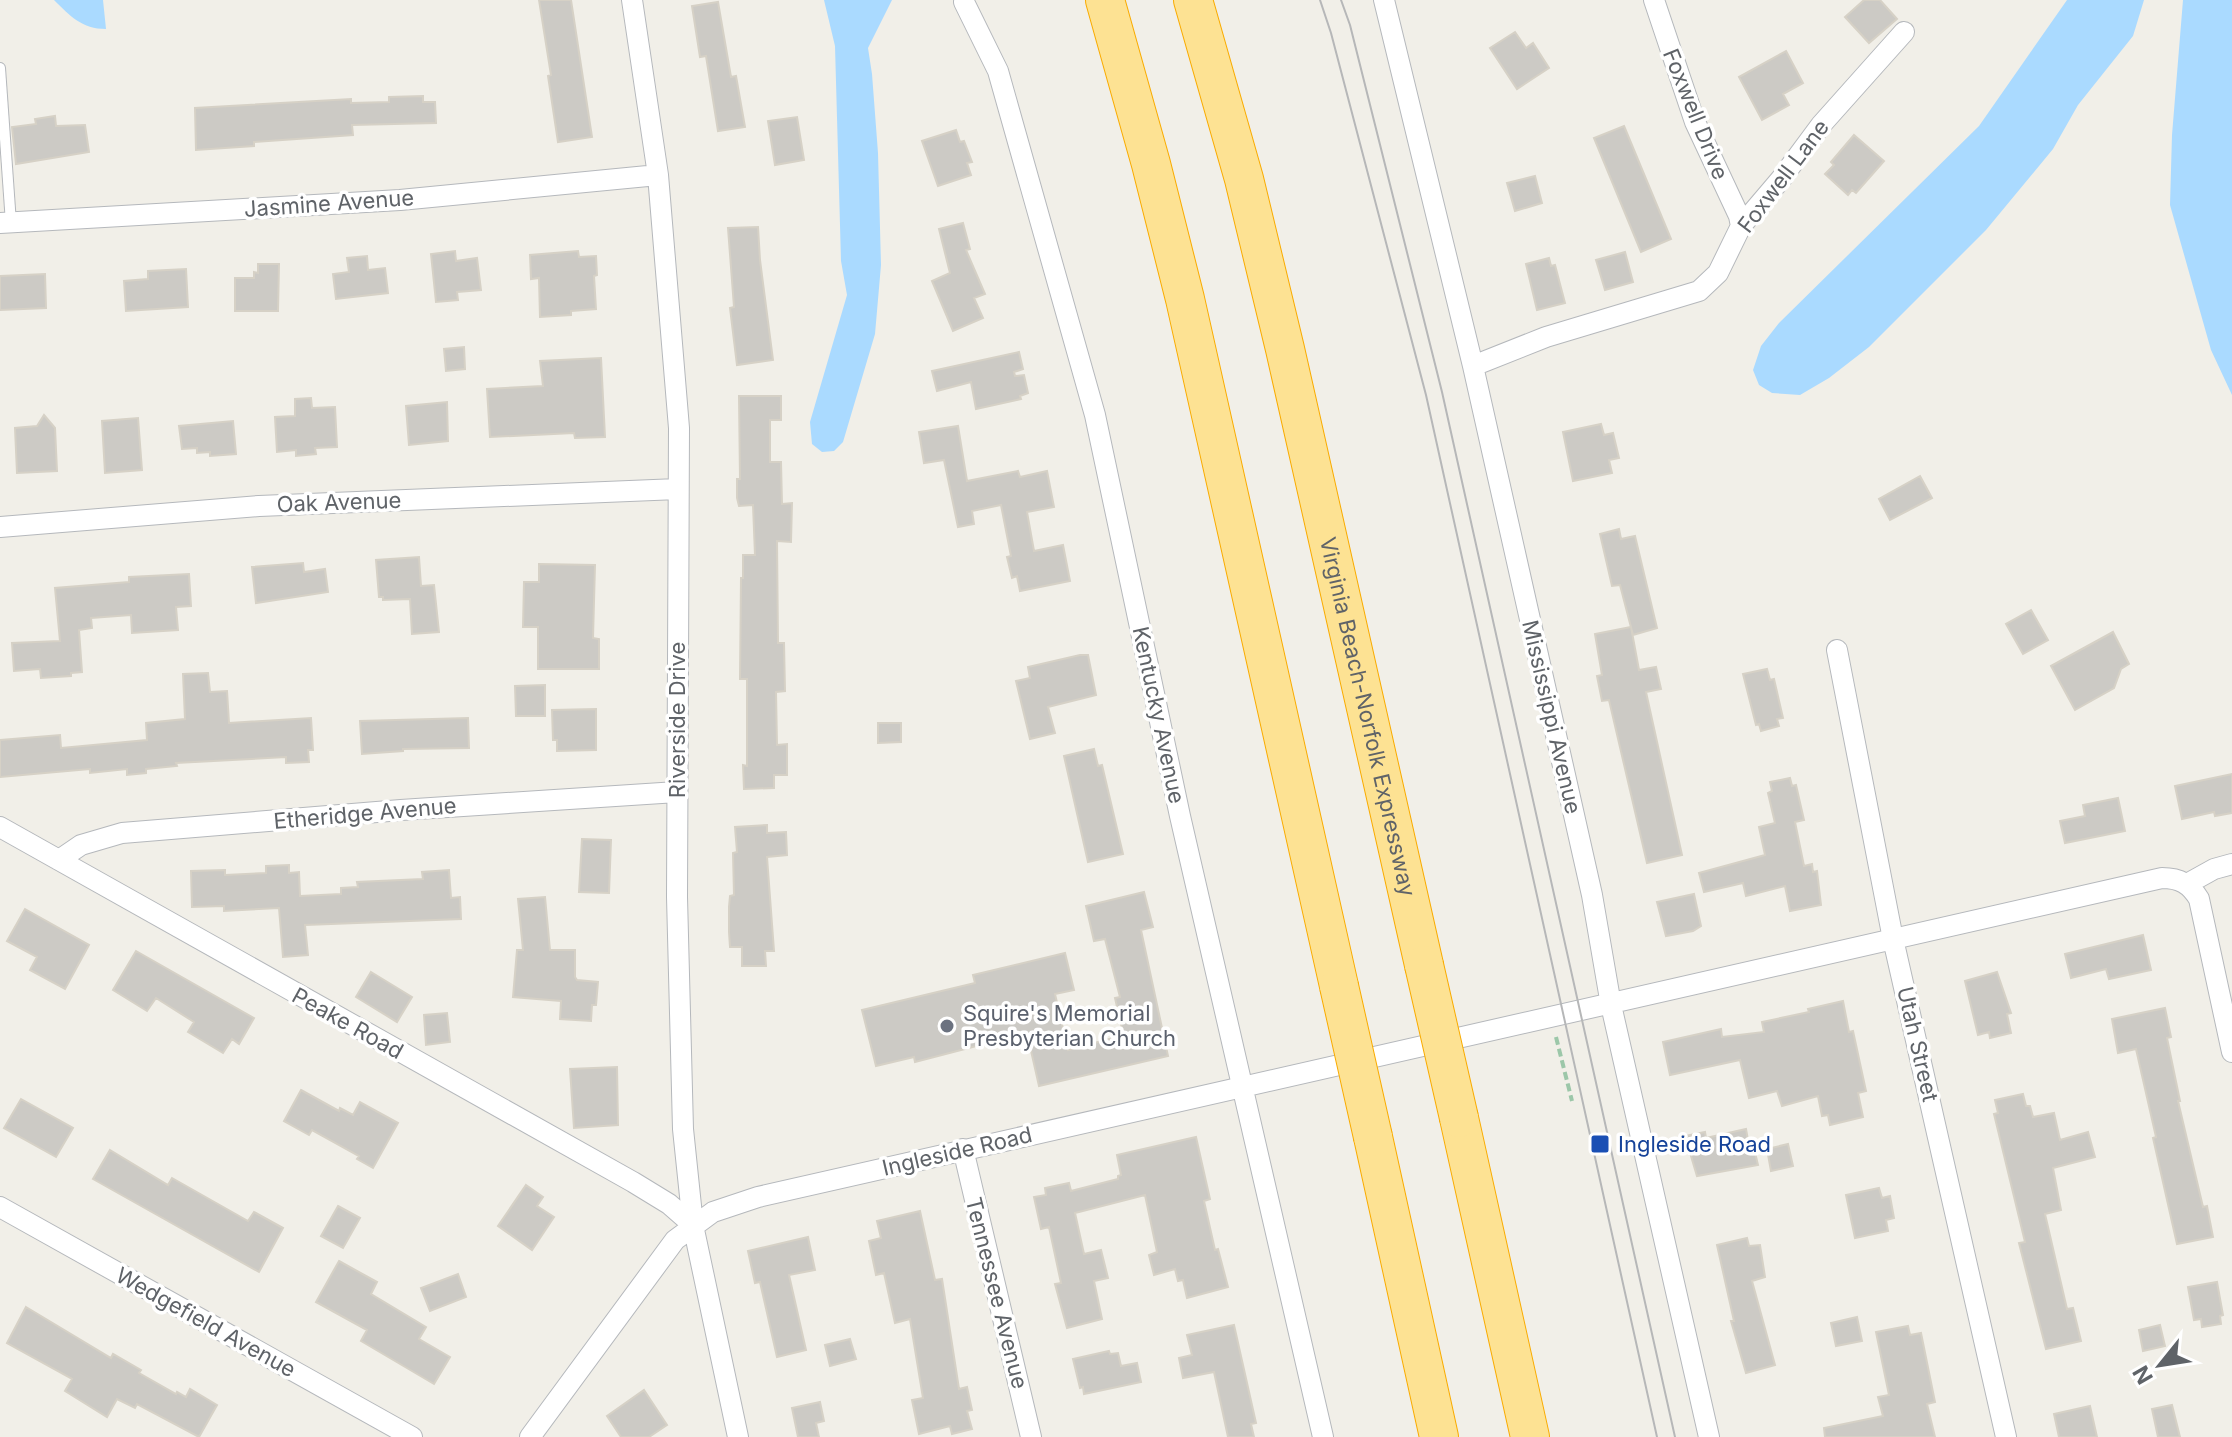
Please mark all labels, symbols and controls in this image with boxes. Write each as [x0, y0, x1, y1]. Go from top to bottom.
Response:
street label: Foxwell Drive [1658, 45, 1734, 183]
street label: Foxwell Lane [1732, 114, 1834, 238]
street label: Jasmine Avenue [243, 184, 415, 222]
street label: Oak Avenue [276, 487, 402, 517]
street label: Virginia Beach-Norfolk Expressway [1315, 535, 1421, 899]
street label: Mississippi Avenue [1517, 618, 1587, 816]
street label: Kentucky Avenue [1128, 624, 1190, 806]
street label: Riverside Drive [664, 642, 690, 798]
street label: Etheridge Avenue [272, 792, 458, 834]
street label: Peake Road [288, 982, 408, 1064]
street label: Utah Street [1892, 984, 1944, 1104]
place label: Squire's Memorial Presbyterian Church [963, 1000, 1176, 1051]
marker: Squire's Memorial Presbyterian Church [938, 1017, 956, 1035]
street label: Ingleside Road [880, 1121, 1034, 1181]
place label: Ingleside Road [1618, 1131, 1771, 1157]
marker: Ingleside Road [1589, 1133, 1611, 1155]
street label: Tennessee Avenue [961, 1195, 1033, 1391]
street label: Wedgefield Avenue [111, 1262, 301, 1382]
north arrow [2120, 1325, 2200, 1405]
text: N [2127, 1361, 2158, 1389]

